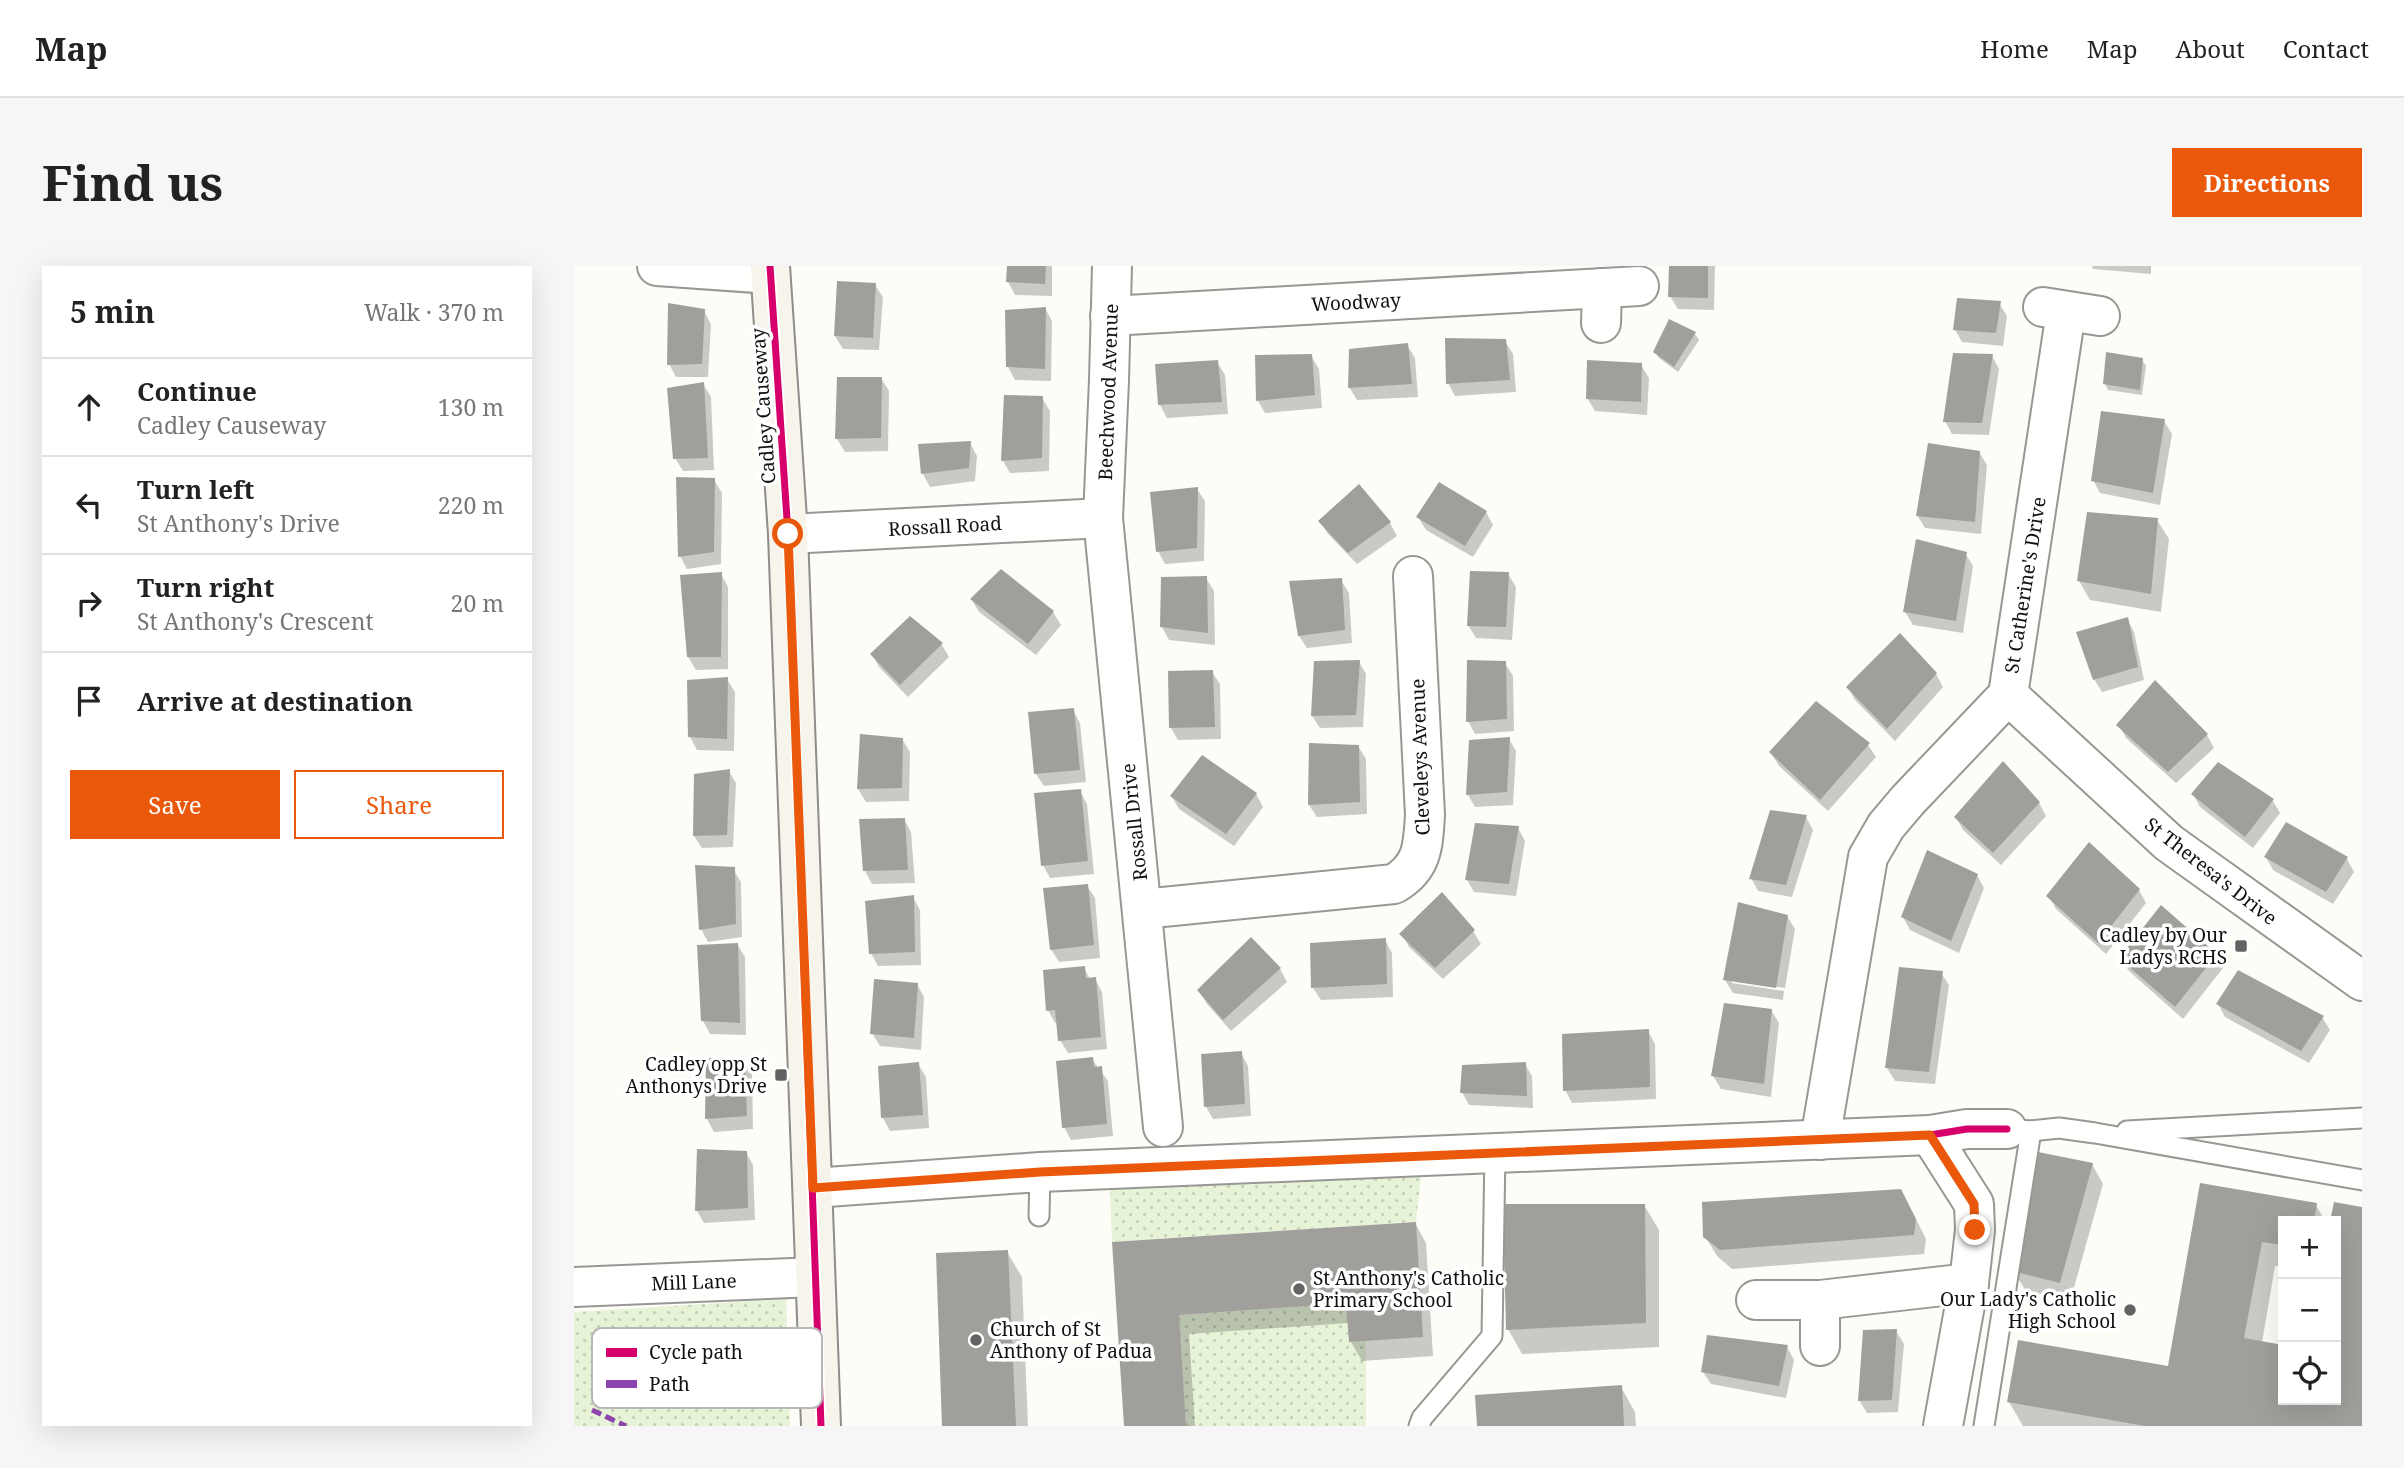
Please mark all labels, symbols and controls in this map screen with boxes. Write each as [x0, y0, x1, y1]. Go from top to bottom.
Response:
text: Map [35, 26, 108, 71]
text: Home [1980, 32, 2049, 65]
text: Map [2087, 32, 2138, 65]
text: About [2176, 32, 2245, 65]
text: Contact [2283, 32, 2369, 65]
button: Directions [2172, 148, 2362, 217]
text: Find us [42, 149, 223, 215]
street label: Woodway [1310, 287, 1402, 317]
text: 5 min [70, 291, 155, 332]
text: Walk · 370 m [364, 296, 504, 328]
street label: Beechwood Avenue [1092, 303, 1124, 481]
street label: Cadley Causeway [745, 327, 781, 485]
text: Continue [137, 373, 257, 409]
icon: ahead [70, 388, 108, 426]
text: 130 m [438, 391, 504, 423]
text: Cadley Causeway [137, 409, 326, 441]
text: Turn left [137, 471, 254, 507]
icon: left [70, 486, 108, 524]
text: 220 m [438, 489, 504, 521]
street label: St Catherine's Drive [1998, 495, 2052, 675]
text: St Anthony's Drive [137, 507, 340, 539]
street label: Rossall Road [888, 510, 1003, 542]
route start [772, 518, 803, 549]
text: Turn right [137, 569, 274, 605]
icon: right [70, 584, 108, 622]
text: 20 m [451, 587, 504, 619]
text: St Anthony's Crescent [137, 605, 374, 637]
street label: Cleveleys Avenue [1404, 678, 1436, 836]
icon: arrive [70, 682, 108, 720]
text: Arrive at destination [137, 683, 413, 719]
street label: Rossall Drive [1115, 762, 1153, 882]
button: Save [70, 770, 280, 839]
button: Share [294, 770, 504, 839]
street label: St Theresa's Drive [2139, 811, 2283, 931]
place label: Cadley by Our Ladys RCHS [2099, 922, 2227, 970]
marker: Cadley by Our Ladys RCHS [2233, 938, 2249, 954]
place label: Cadley opp St Anthonys Drive [626, 1051, 767, 1099]
marker: Cadley opp St Anthonys Drive [773, 1067, 789, 1083]
route end [1959, 1214, 1990, 1245]
map controls [2278, 1216, 2341, 1405]
button: + [2278, 1216, 2341, 1279]
place label: St Anthony's Catholic Primary School [1313, 1265, 1504, 1313]
street label: Mill Lane [651, 1268, 737, 1296]
button: − [2278, 1279, 2341, 1342]
marker: St Anthony's Catholic Primary School [1291, 1281, 1307, 1297]
place label: Our Lady's Catholic High School [1940, 1286, 2116, 1334]
marker: Our Lady's Catholic High School [2122, 1302, 2138, 1318]
place label: Church of St Anthony of Padua [990, 1316, 1152, 1364]
legend [592, 1328, 822, 1408]
marker: Church of St Anthony of Padua [968, 1332, 984, 1348]
text: Cycle path [649, 1339, 743, 1365]
button: locate [2278, 1342, 2341, 1405]
text: Path [649, 1371, 690, 1397]

